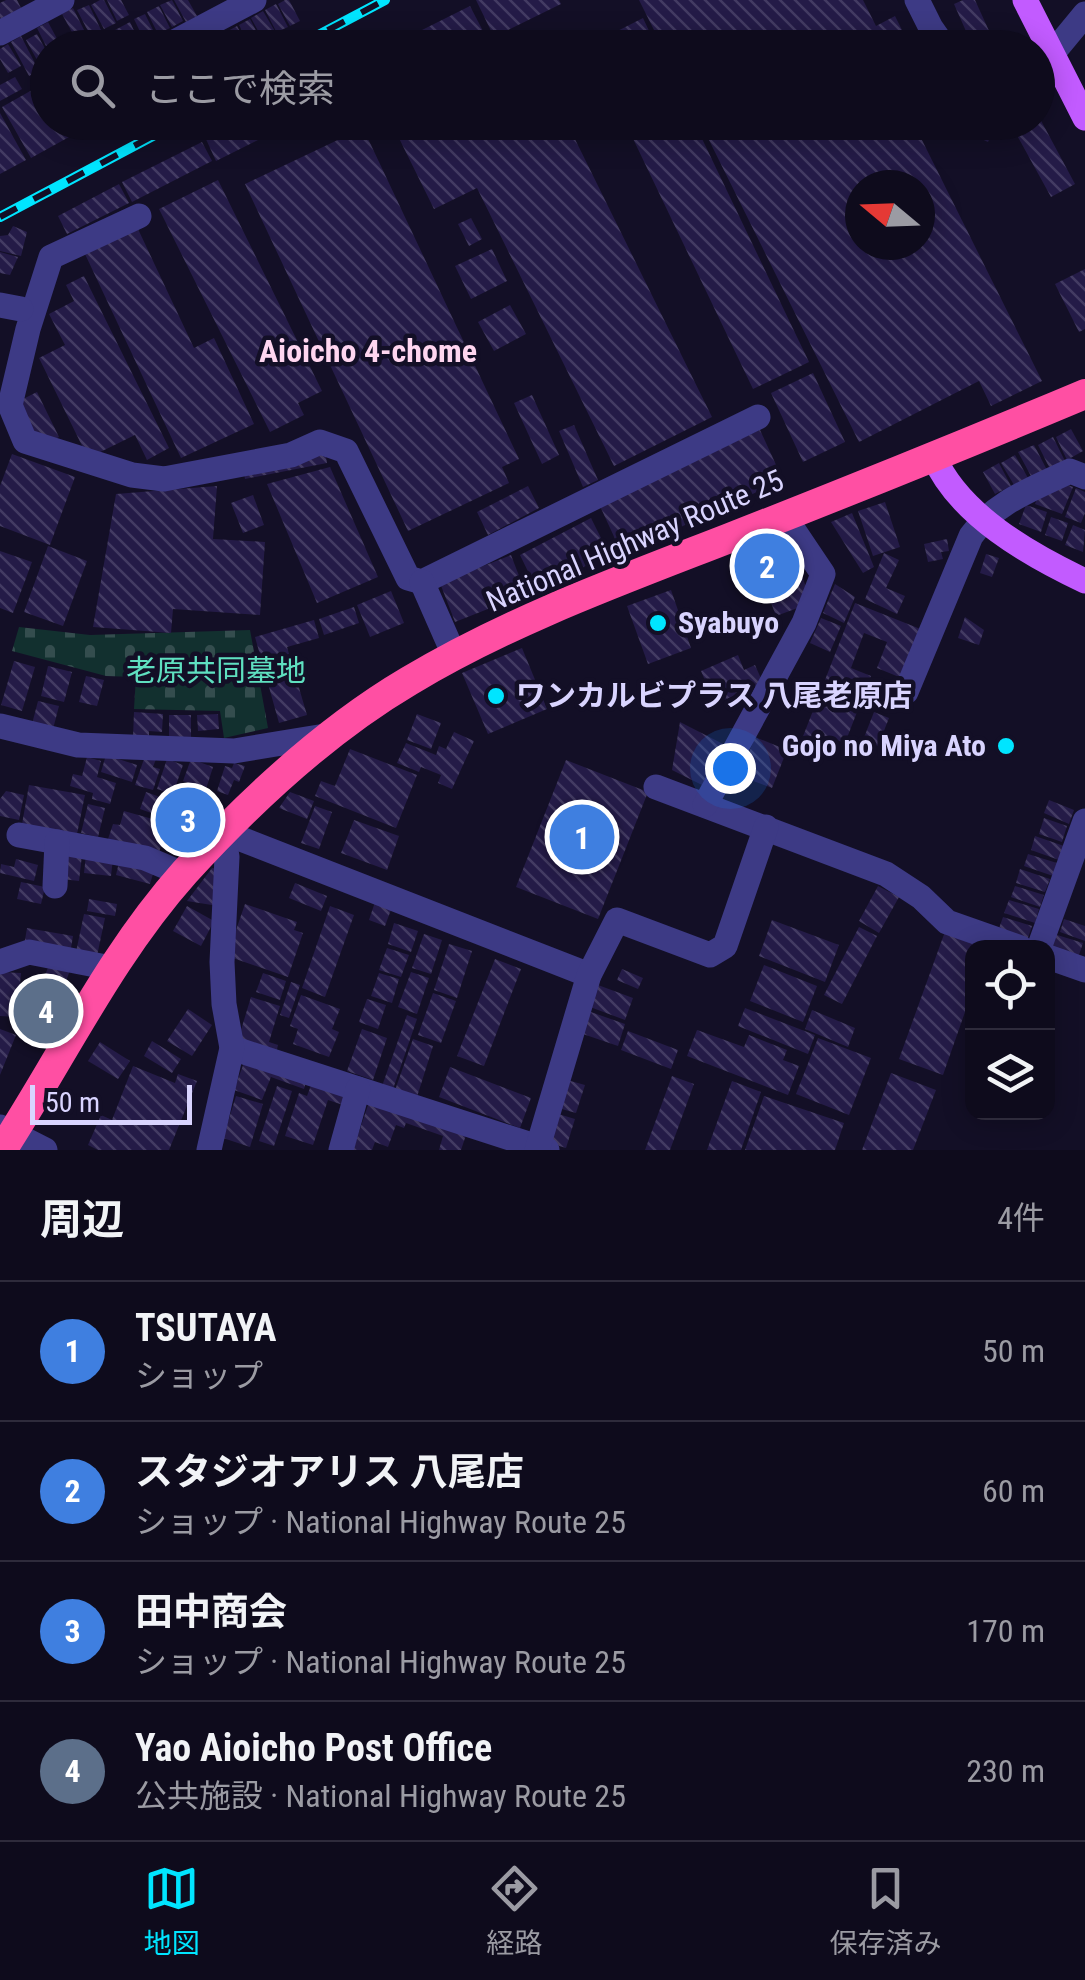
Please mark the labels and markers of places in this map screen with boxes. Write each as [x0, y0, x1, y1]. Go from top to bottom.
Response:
pin: 2 [734, 528, 800, 604]
place label: Syabuyo [678, 605, 779, 640]
marker: Syabuyo [647, 612, 669, 634]
place label: ワンカルビプラス 八尾老原店 [516, 678, 912, 713]
marker: ワンカルビプラス 八尾老原店 [485, 685, 507, 707]
place label: Gojo no Miya Ato [782, 728, 986, 763]
marker: Gojo no Miya Ato [995, 735, 1017, 757]
pin: 3 [156, 782, 220, 858]
pin: 1 [550, 800, 614, 874]
pin: 4 [13, 974, 78, 1048]

